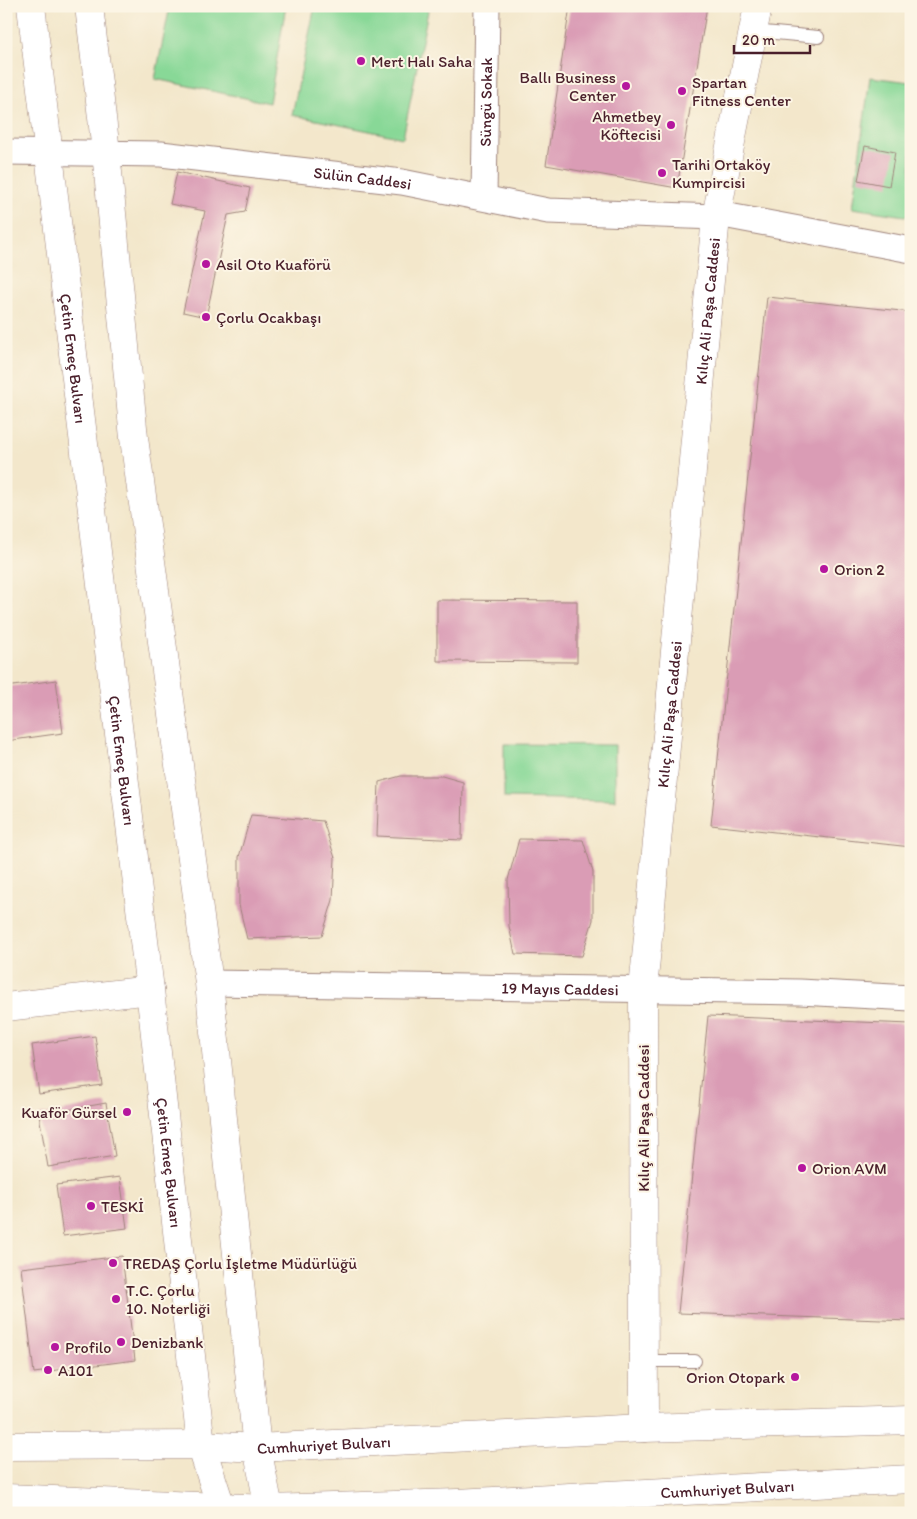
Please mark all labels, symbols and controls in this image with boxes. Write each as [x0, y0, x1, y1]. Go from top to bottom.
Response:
scale bar [734, 22, 811, 54]
text: 20 m [742, 31, 776, 49]
place label: Mert Halı Saha [371, 52, 472, 71]
marker: Mert Halı Saha [355, 55, 367, 67]
street label: Süngü Sokak [475, 57, 496, 147]
place label: Ballı Business Center [520, 68, 617, 105]
place label: Spartan Fitness Center [692, 73, 792, 110]
marker: Ballı Business Center [620, 80, 632, 92]
marker: Spartan Fitness Center [676, 85, 688, 97]
place label: Ahmetbey Köftecisi [592, 107, 661, 144]
marker: Ahmetbey Köftecisi [665, 119, 677, 131]
place label: Tarihi Ortaköy Kumpircisi [672, 155, 771, 192]
street label: Sülün Caddesi [313, 162, 413, 193]
marker: Tarihi Ortaköy Kumpircisi [656, 167, 668, 179]
street label: Kılıç Ali Paşa Caddesi [691, 237, 724, 385]
place label: Asil Oto Kuaförü [216, 255, 331, 274]
marker: Asil Oto Kuaförü [200, 258, 212, 270]
street label: Çetin Emeç Bulvarı [56, 292, 91, 425]
place label: Çorlu Ocakbaşı [216, 308, 321, 327]
marker: Çorlu Ocakbaşı [200, 311, 212, 323]
place label: Orion 2 [834, 560, 885, 579]
marker: Orion 2 [818, 563, 830, 575]
street label: Kılıç Ali Paşa Caddesi [653, 640, 685, 789]
street label: Çetin Emeç Bulvarı [105, 694, 140, 827]
street label: 19 Mayıs Caddesi [501, 978, 619, 999]
street label: Kılıç Ali Paşa Caddesi [634, 1044, 653, 1192]
street label: Çetin Emeç Bulvarı [153, 1097, 186, 1229]
place label: Kuaför Gürsel [21, 1103, 117, 1122]
marker: Kuaför Gürsel [121, 1106, 133, 1118]
place label: Orion AVM [812, 1159, 887, 1178]
marker: Orion AVM [796, 1162, 808, 1174]
place label: TESKİ [101, 1197, 144, 1216]
marker: TESKİ [85, 1200, 97, 1212]
place label: TREDAŞ Çorlu İşletme Müdürlüğü [123, 1254, 357, 1273]
marker: TREDAŞ Çorlu İşletme Müdürlüğü [107, 1257, 119, 1269]
place label: T.C. Çorlu 10. Noterliği [126, 1281, 210, 1318]
marker: T.C. Çorlu 10. Noterliği [110, 1293, 122, 1305]
place label: Denizbank [131, 1333, 204, 1352]
marker: Denizbank [115, 1336, 127, 1348]
place label: Profilo [65, 1338, 112, 1357]
marker: Profilo [49, 1341, 61, 1353]
place label: A101 [58, 1361, 94, 1380]
marker: A101 [42, 1364, 54, 1376]
place label: Orion Otopark [686, 1368, 786, 1387]
marker: Orion Otopark [789, 1371, 801, 1383]
street label: Cumhuriyet Bulvarı [256, 1432, 391, 1457]
street label: Cumhuriyet Bulvarı [660, 1476, 795, 1502]

